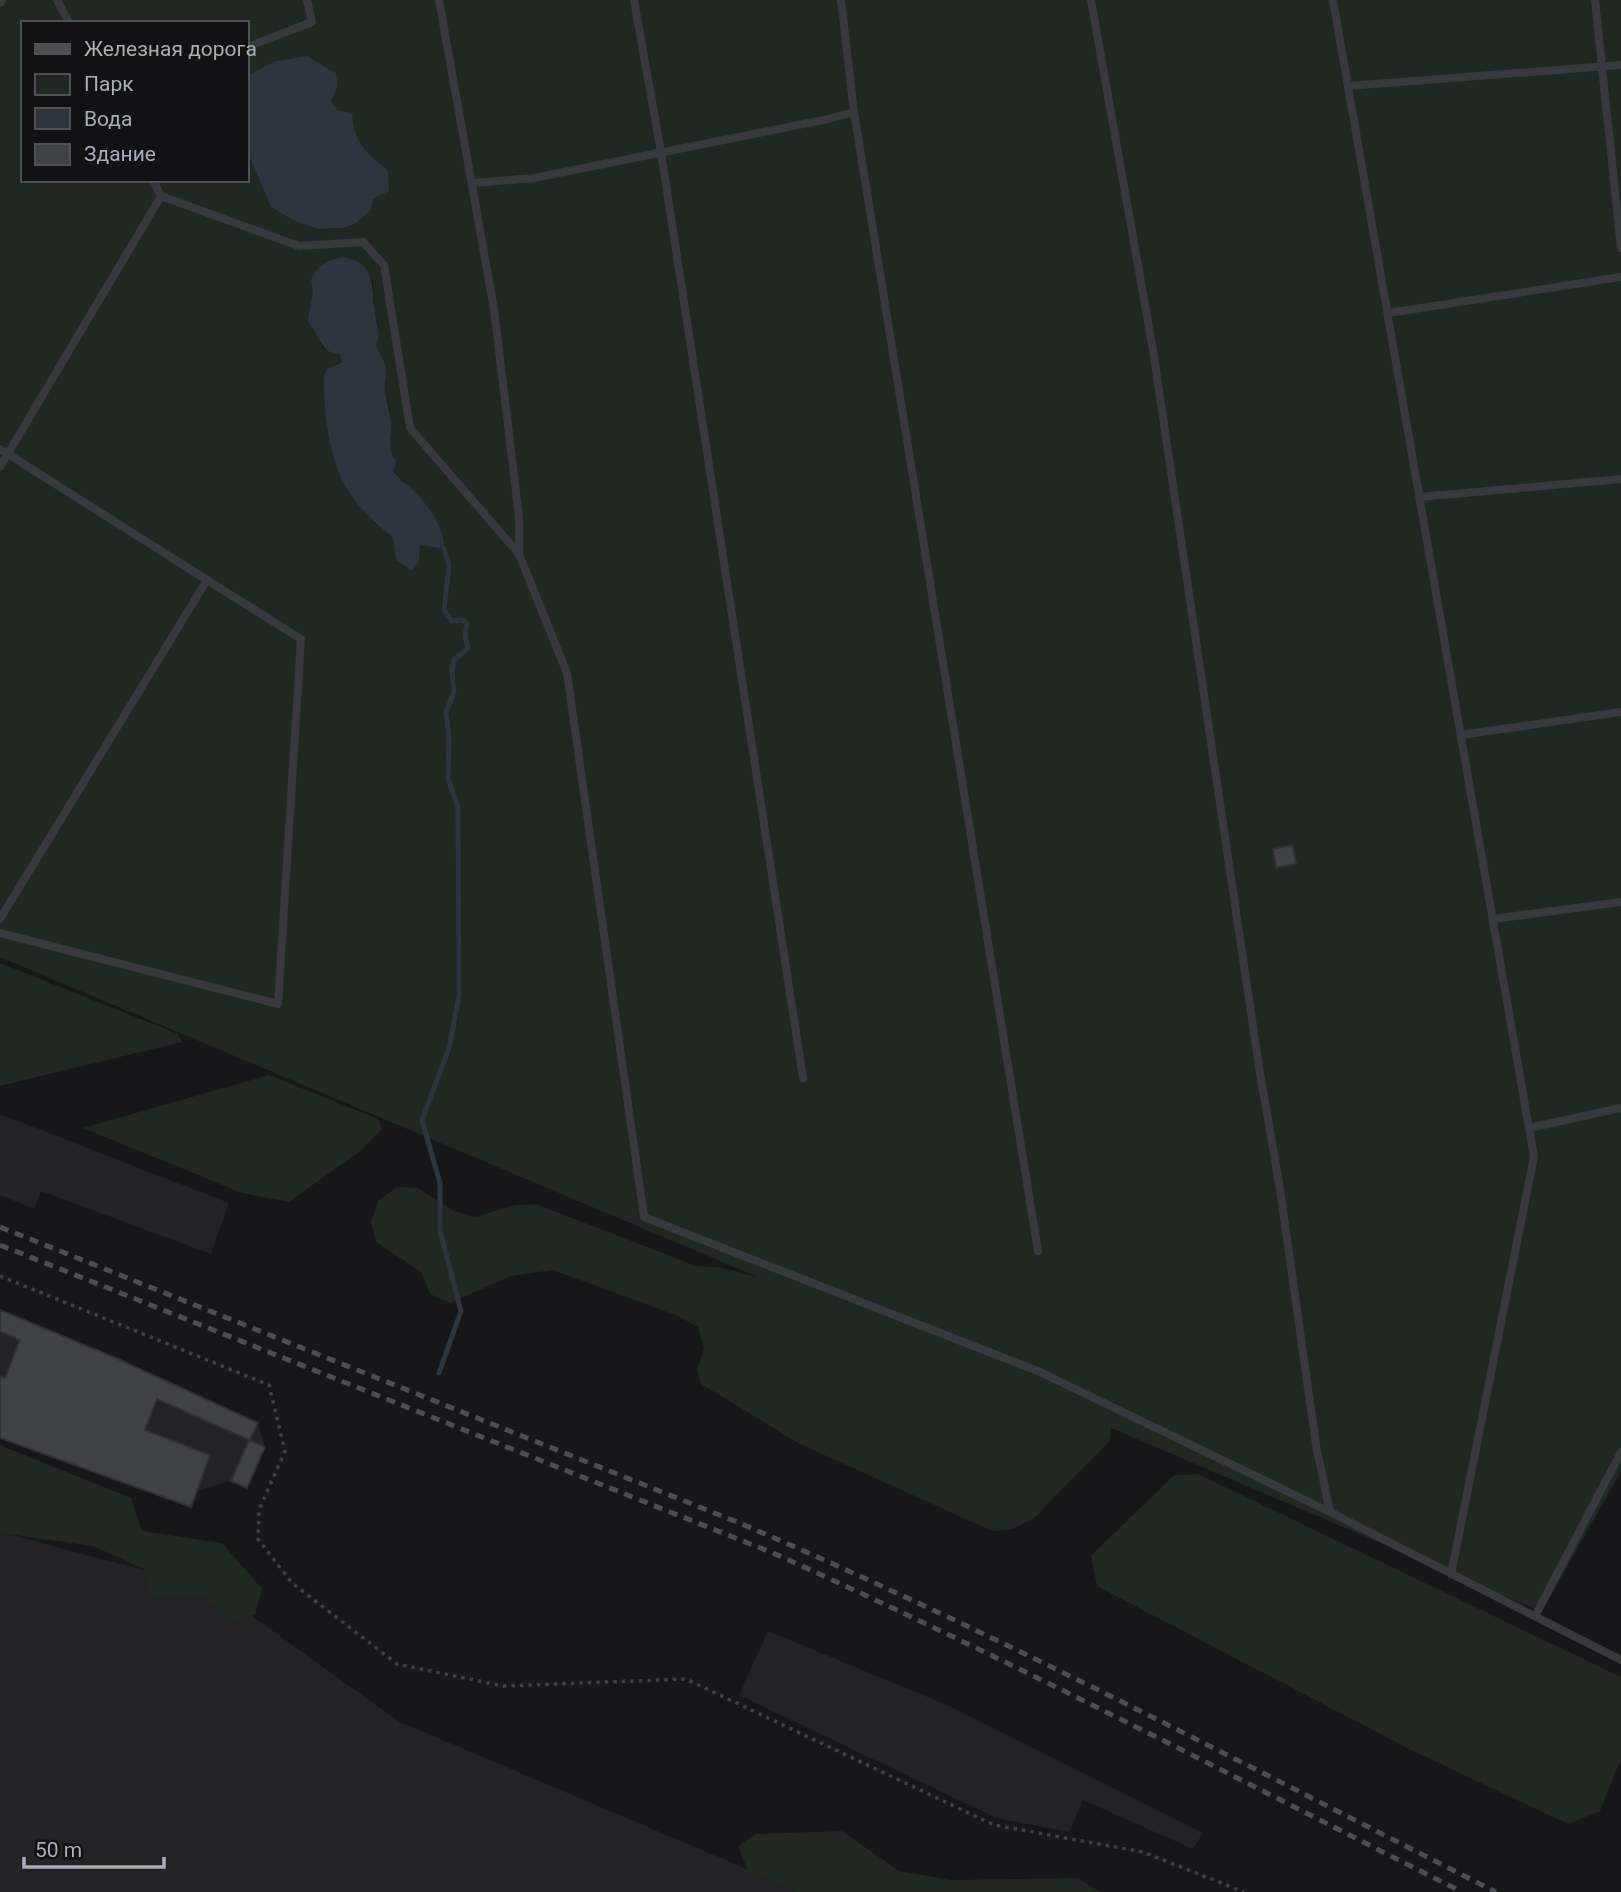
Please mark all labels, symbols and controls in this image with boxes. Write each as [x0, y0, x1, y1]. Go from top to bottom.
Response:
legend [21, 21, 248, 182]
text: Железная дорога [84, 37, 257, 61]
text: Парк [84, 72, 134, 96]
text: Вода [84, 107, 132, 131]
text: Здание [84, 142, 156, 166]
scale bar [24, 1826, 164, 1870]
text: 50 m [35, 1838, 82, 1862]

